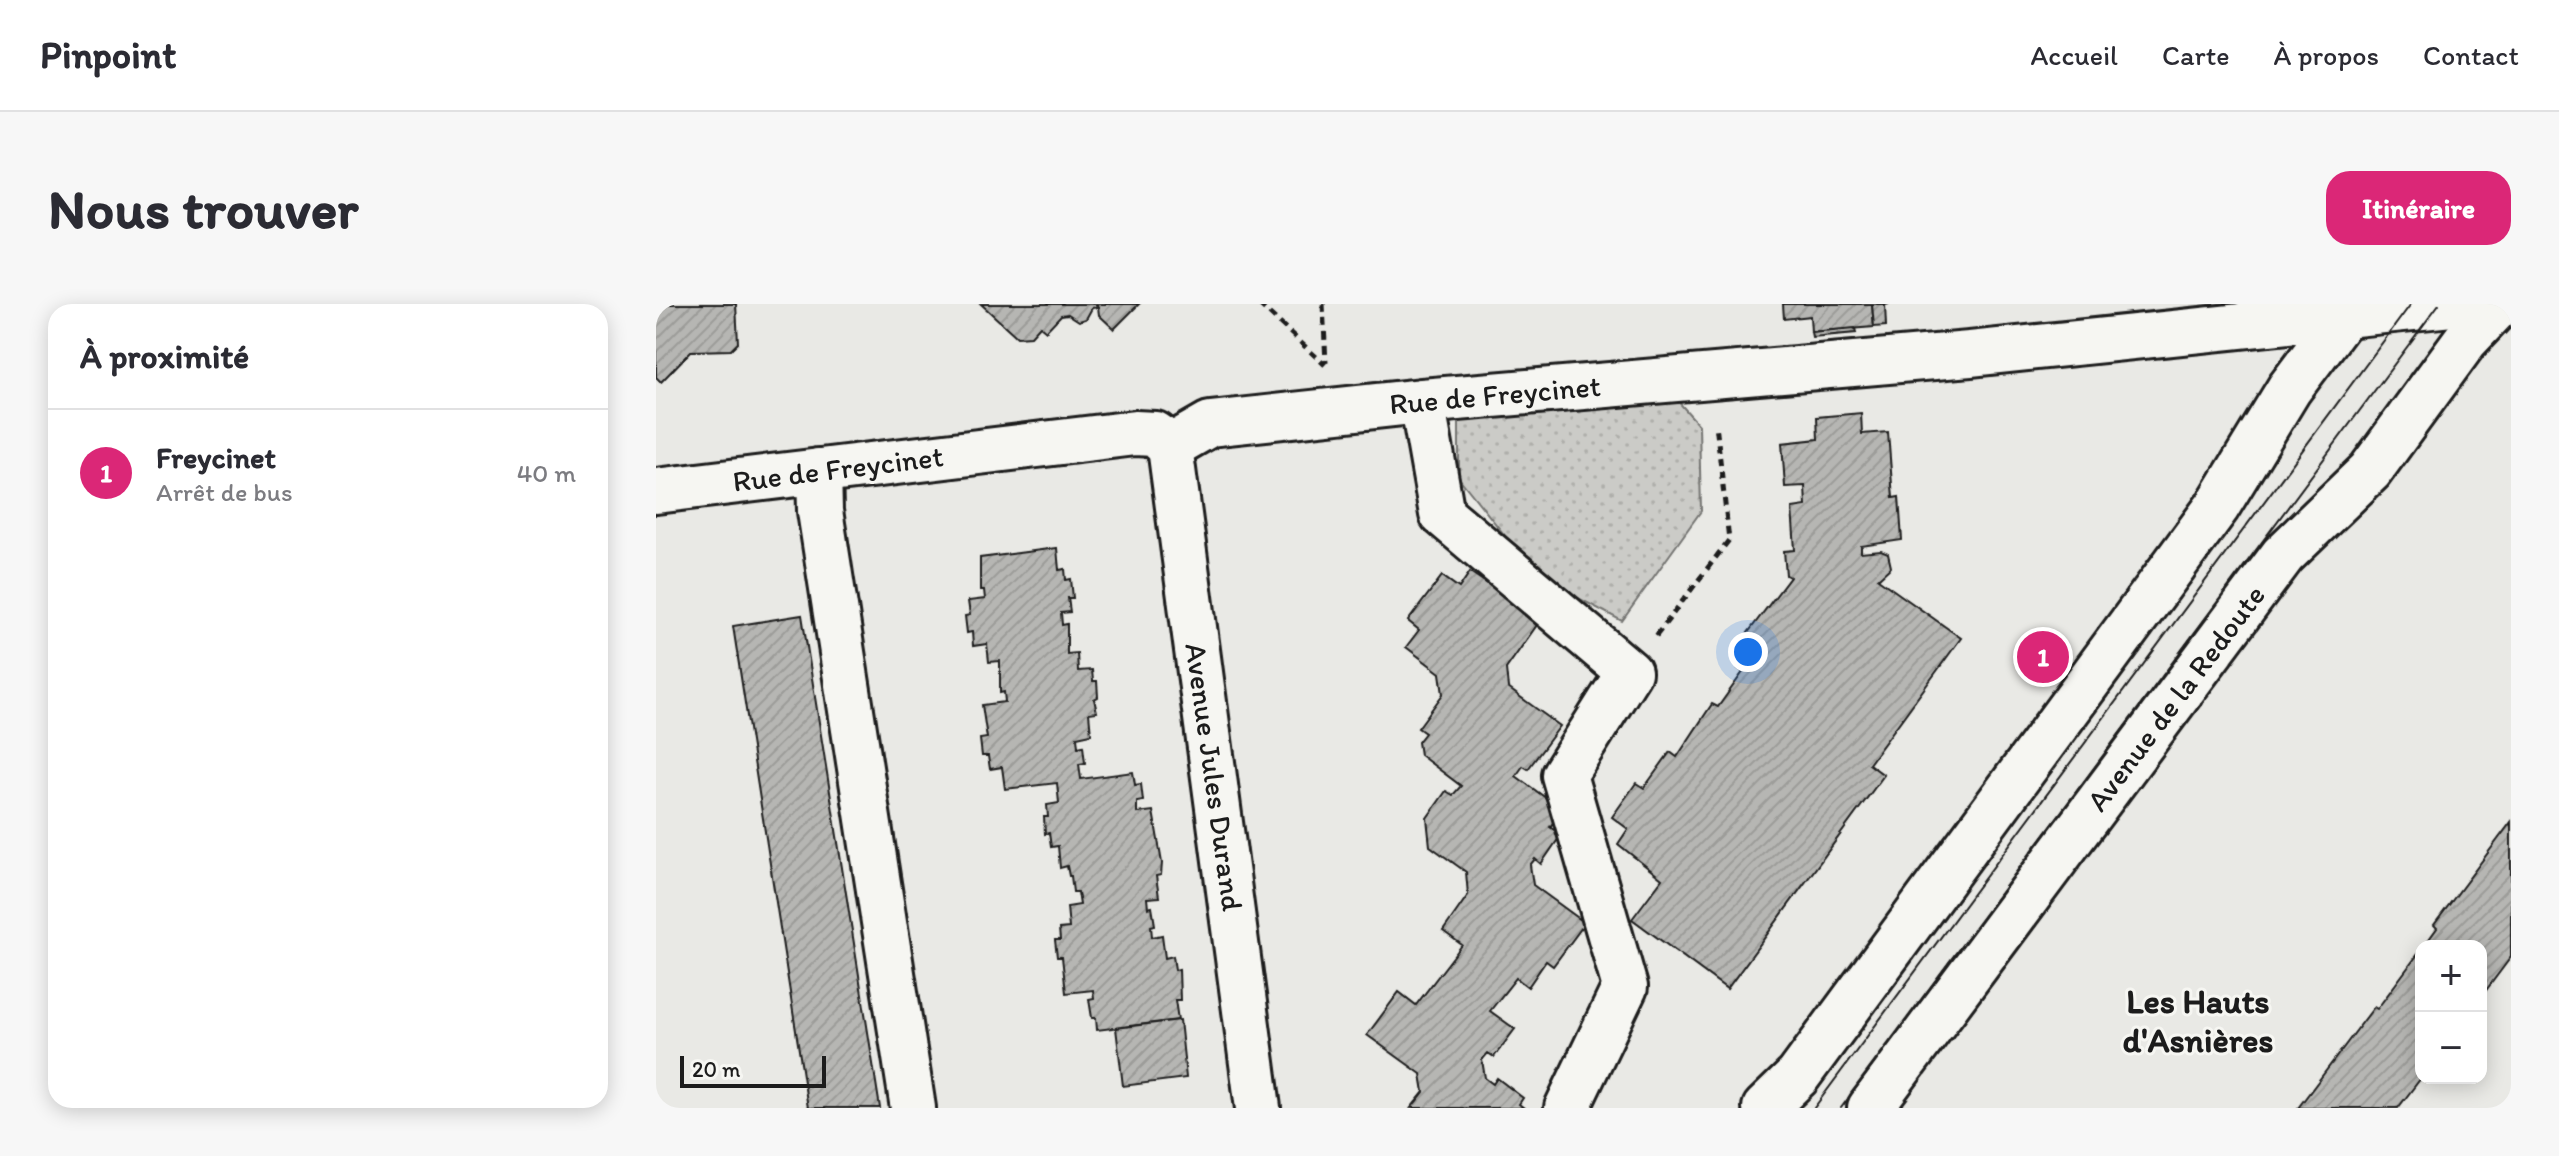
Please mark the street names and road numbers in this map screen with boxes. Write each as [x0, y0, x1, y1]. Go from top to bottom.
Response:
street label: Rue de Freycinet [1388, 367, 1602, 422]
street label: Rue de Freycinet [730, 437, 945, 500]
street label: Avenue de la Redoute [2078, 577, 2273, 818]
street label: Avenue Jules Durand [1177, 640, 1252, 914]

